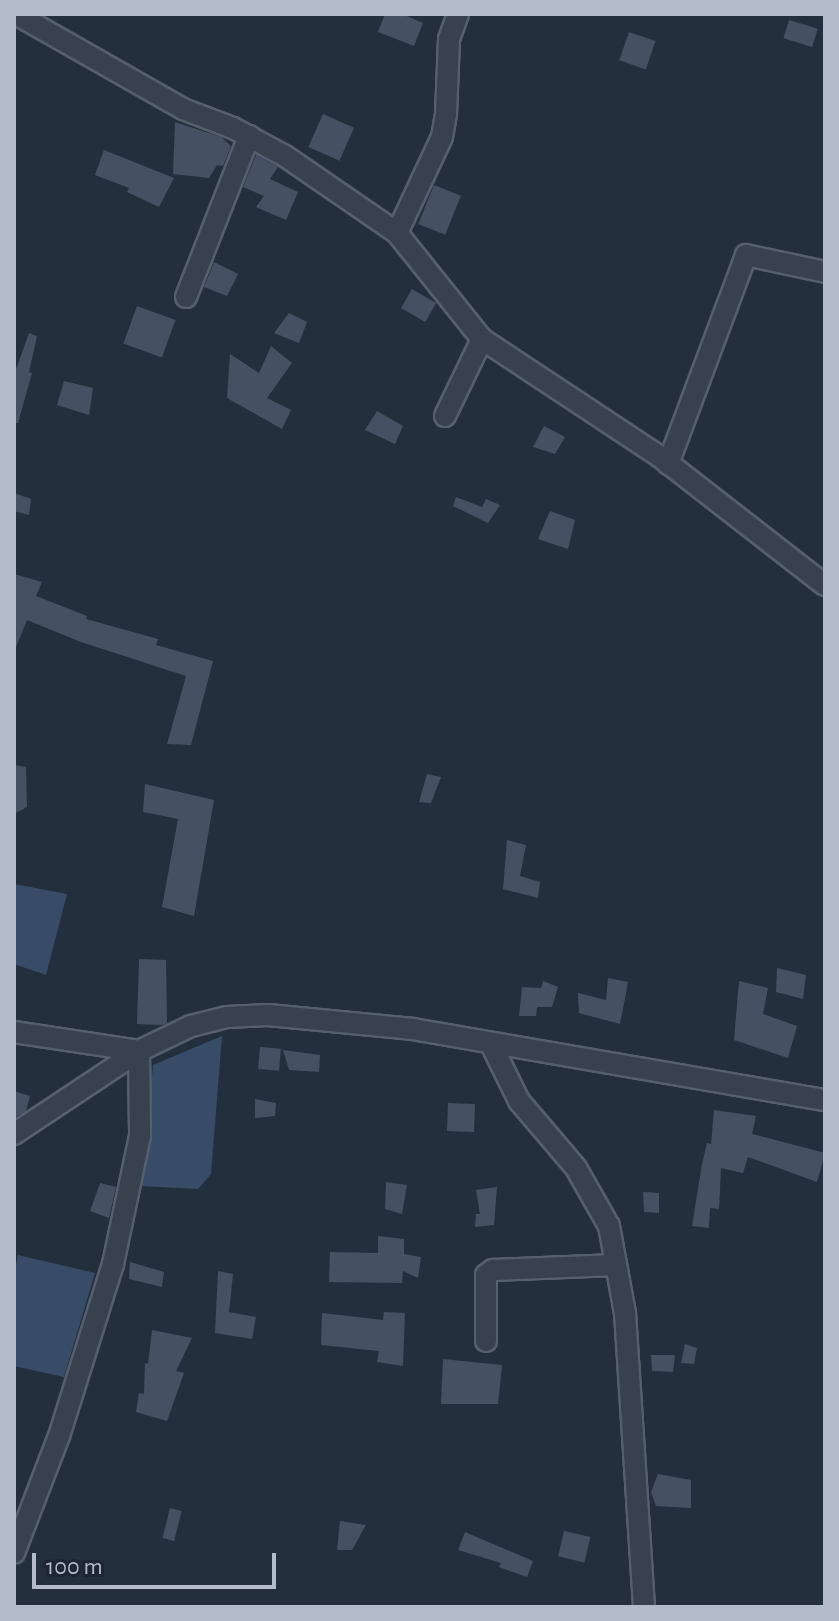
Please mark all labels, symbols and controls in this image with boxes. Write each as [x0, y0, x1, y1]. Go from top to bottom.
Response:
scale bar [36, 1537, 280, 1587]
text: 100 m [46, 1555, 103, 1579]

